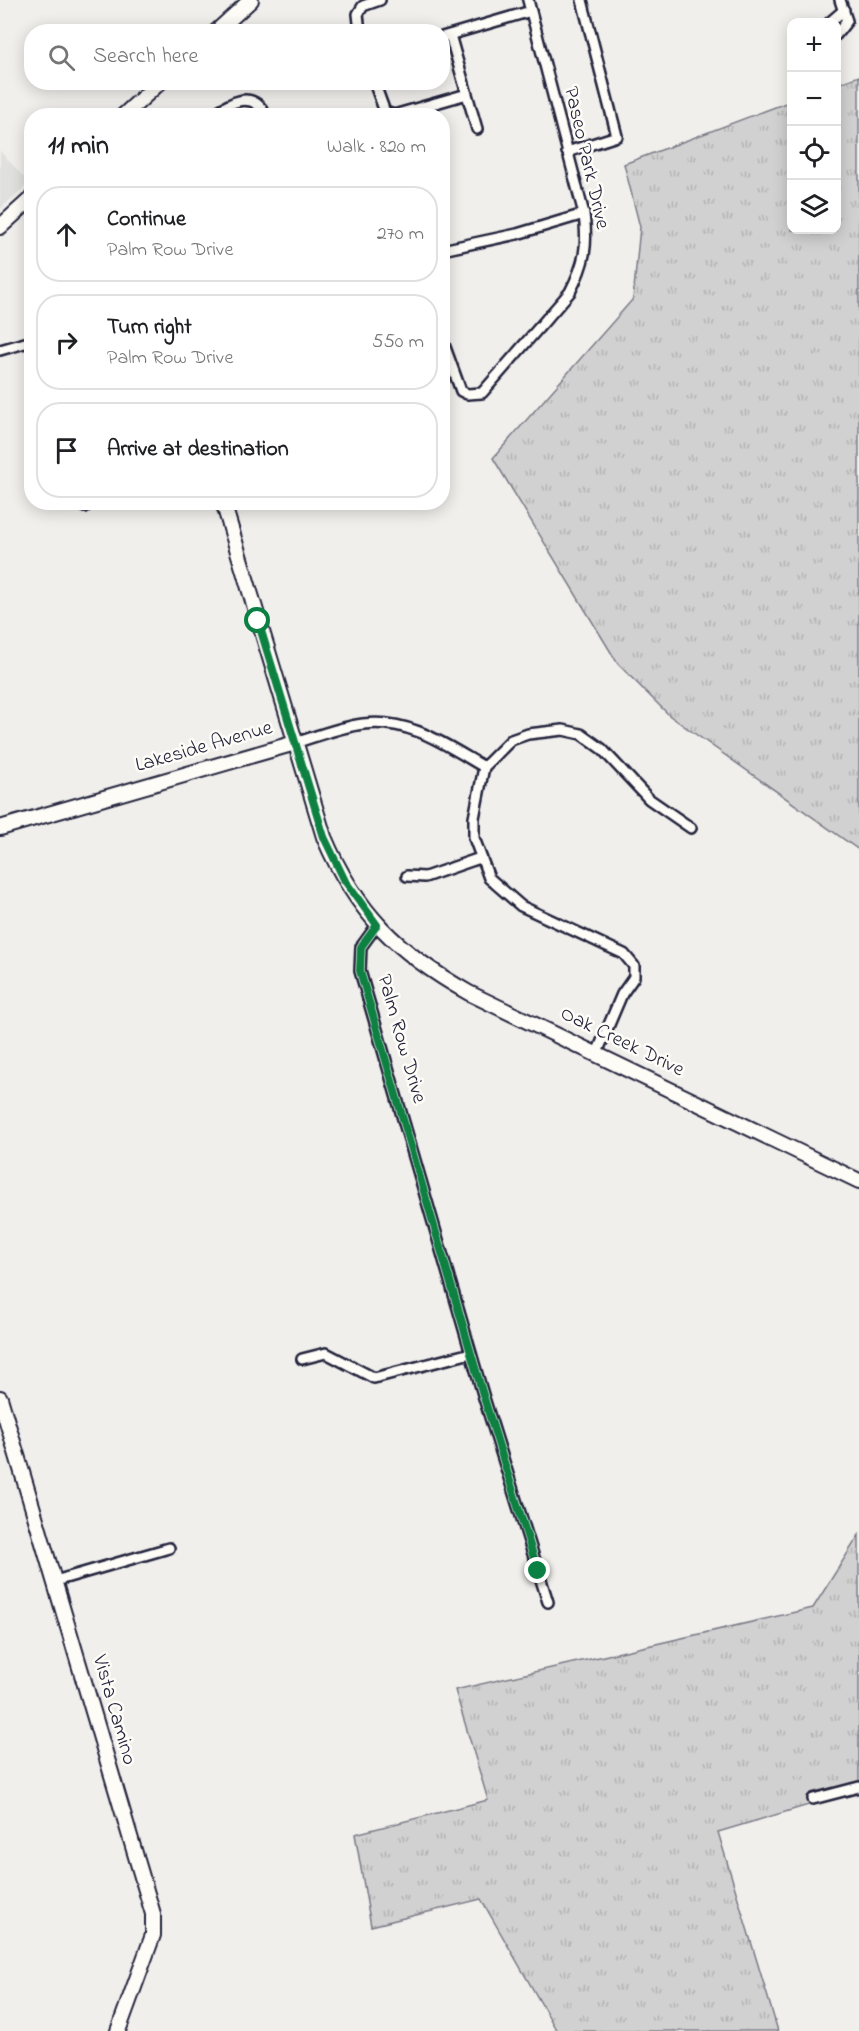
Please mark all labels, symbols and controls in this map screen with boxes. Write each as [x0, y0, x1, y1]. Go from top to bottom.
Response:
map controls [787, 18, 841, 234]
button: + [787, 18, 841, 72]
search box [24, 24, 450, 90]
icon: search [45, 41, 78, 74]
text: Search here [93, 41, 198, 73]
button: − [787, 72, 841, 126]
street label: Paseo Park Drive [555, 84, 617, 233]
button: locate [787, 126, 841, 180]
text: 11 min [48, 128, 109, 166]
text: Walk · 820 m [327, 133, 426, 162]
button: layers [787, 180, 841, 234]
text: Continue [107, 204, 186, 236]
icon: ahead [50, 218, 83, 251]
text: 270 m [377, 220, 424, 249]
text: Palm Row Drive [107, 236, 233, 265]
text: Turn right [107, 312, 192, 344]
icon: right [50, 326, 83, 359]
text: 550 m [372, 328, 424, 357]
text: Palm Row Drive [107, 344, 233, 373]
icon: arrive [50, 434, 83, 467]
text: Arrive at destination [107, 434, 289, 466]
route start [244, 607, 270, 633]
street label: Lakeside Avenue [132, 713, 277, 781]
street label: Palm Row Drive [368, 971, 434, 1107]
street label: Oak Creek Drive [555, 999, 690, 1085]
route end [524, 1557, 550, 1583]
street label: Vista Camino [84, 1650, 144, 1769]

